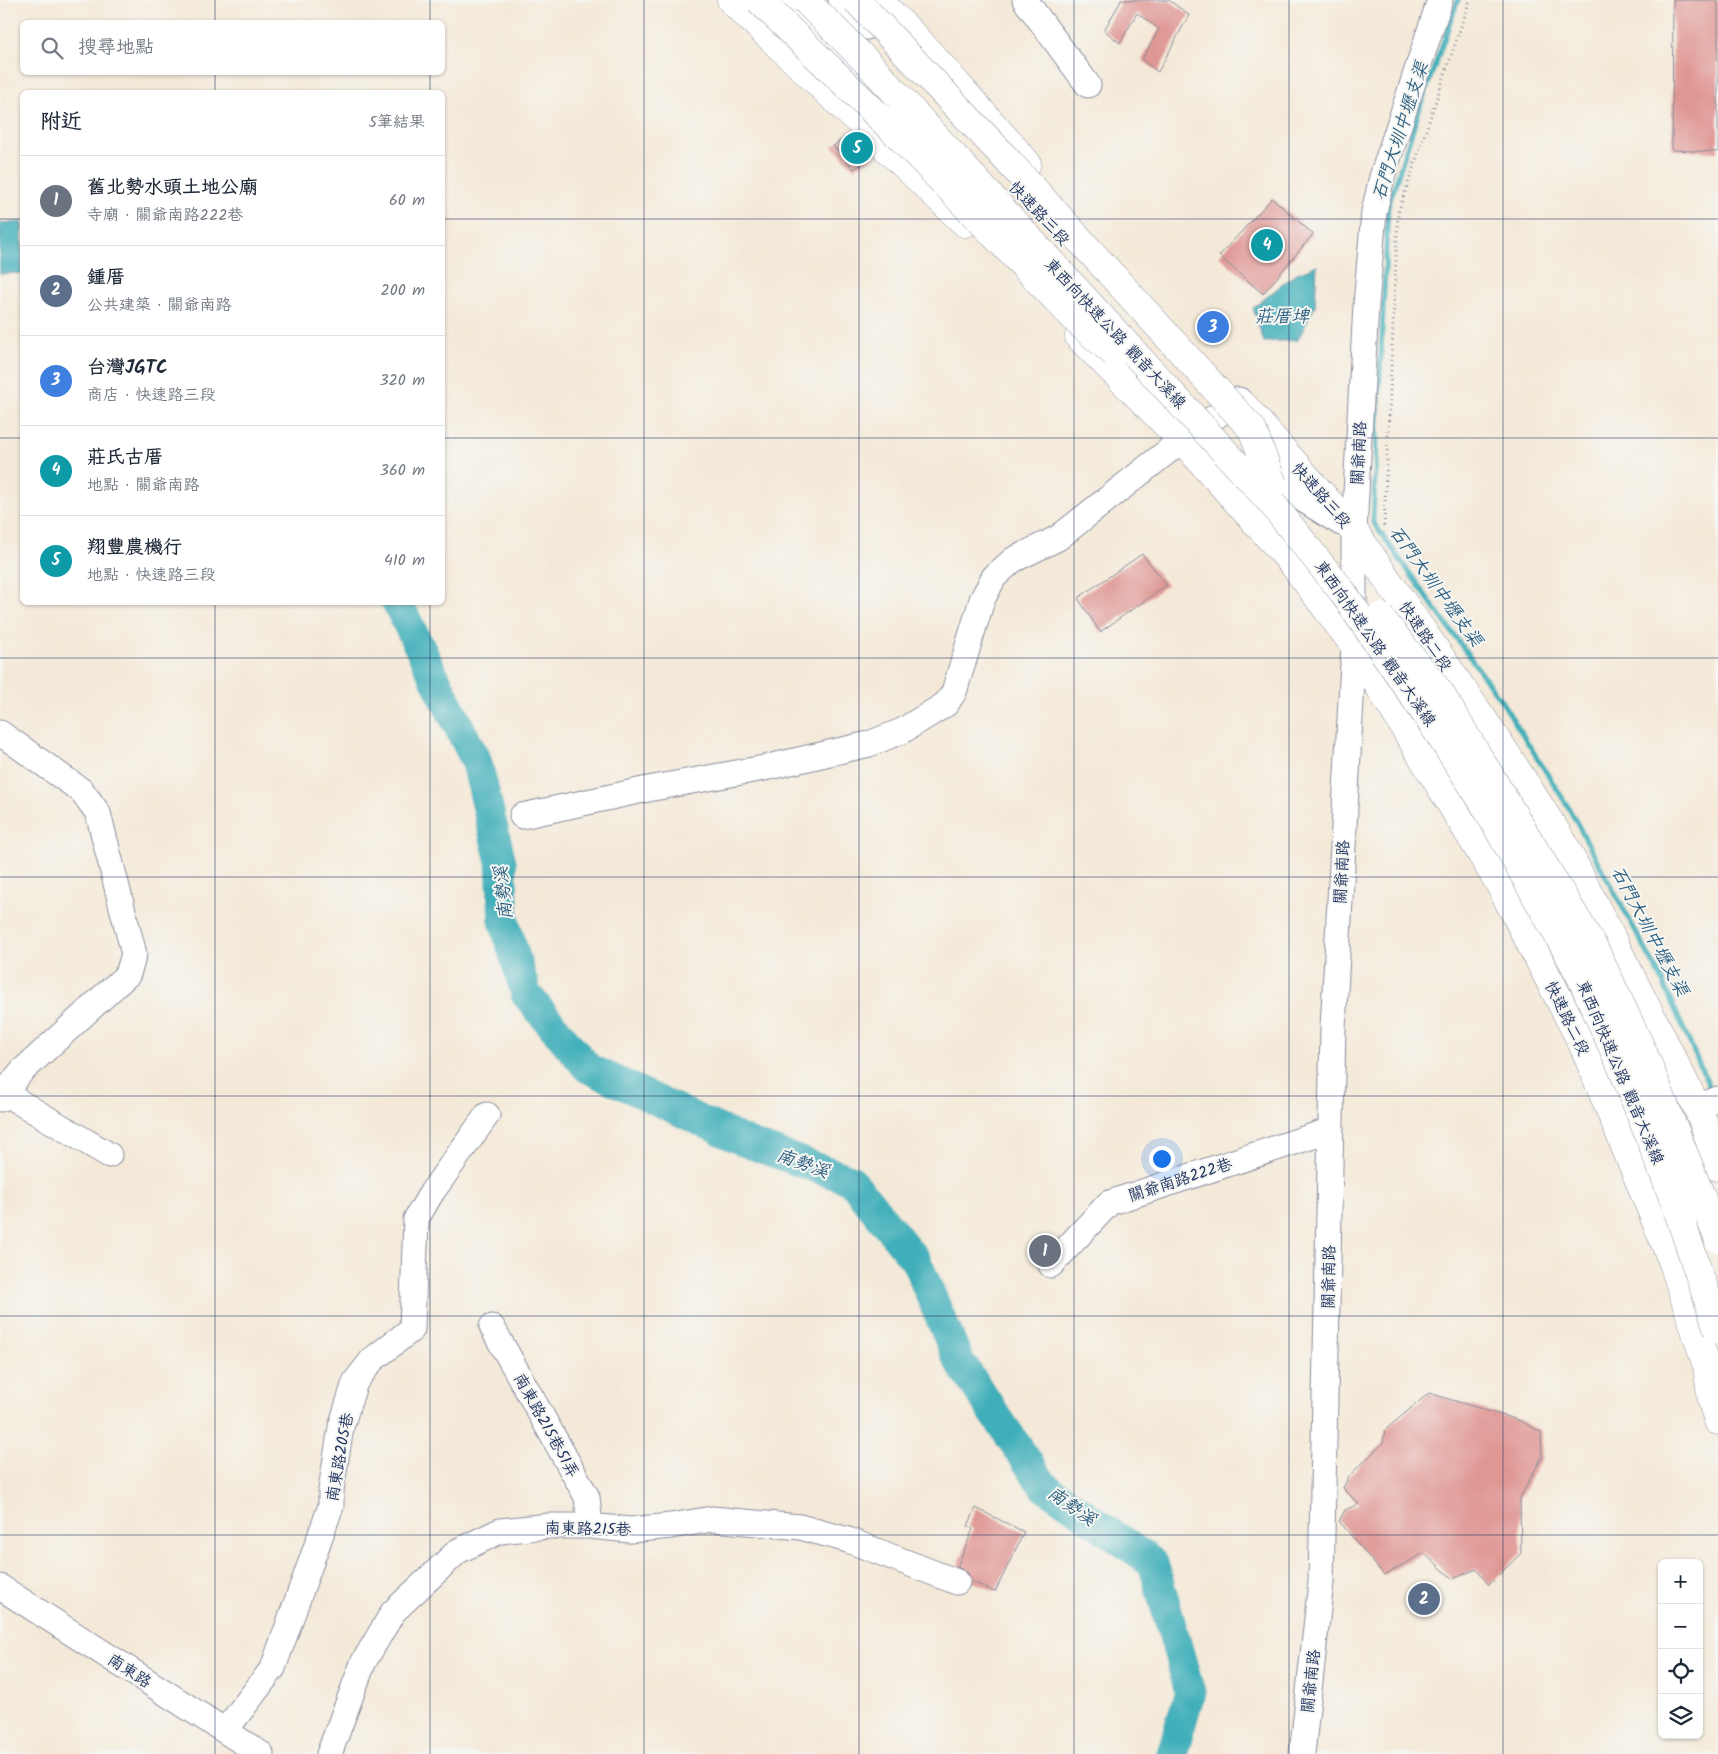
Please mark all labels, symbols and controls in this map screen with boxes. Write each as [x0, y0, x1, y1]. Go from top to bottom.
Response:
search box [20, 20, 445, 75]
text: 搜尋地點 [78, 33, 154, 63]
icon: search [38, 34, 66, 62]
water label: 石門大圳中壢支渠 [1365, 57, 1438, 204]
text: 附近 [40, 106, 82, 139]
text: 5筆結果 [368, 110, 425, 135]
pin: 5 [841, 129, 873, 167]
text: 舊北勢水頭土地公廟 [87, 173, 258, 203]
street label: 快速路三段 [1002, 176, 1075, 252]
text: 1 [54, 188, 58, 213]
text: 60 m [389, 188, 425, 213]
text: 寺廟 · 關爺南路222巷 [87, 203, 244, 228]
pin: 4 [1251, 226, 1283, 264]
street label: 東西向快速公路 觀音大溪線 [1038, 253, 1192, 415]
text: 鍾厝 [87, 263, 125, 293]
text: 2 [51, 278, 61, 303]
text: 200 m [381, 278, 425, 303]
text: 公共建築 · 關爺南路 [87, 293, 232, 318]
water label: 莊厝埤 [1255, 303, 1311, 332]
pin: 3 [1197, 308, 1229, 346]
text: 台灣JGTC [87, 353, 168, 383]
text: 3 [52, 368, 60, 393]
text: 320 m [379, 368, 425, 393]
text: 商店 · 快速路三段 [87, 383, 216, 408]
street label: 關爺南路 [1345, 420, 1374, 486]
text: 莊氏古厝 [87, 443, 163, 473]
text: 4 [52, 458, 60, 483]
text: 360 m [380, 458, 425, 483]
street label: 快速路三段 [1285, 458, 1357, 534]
text: 地點 · 關爺南路 [87, 473, 200, 498]
water label: 石門大圳中壢支渠 [1381, 520, 1490, 655]
text: 翔豐農機行 [87, 533, 182, 563]
text: 5 [52, 548, 60, 573]
text: 410 m [384, 548, 425, 573]
street label: 東西向快速公路 觀音大溪線 [1308, 555, 1442, 732]
text: 地點 · 快速路三段 [87, 563, 216, 588]
street label: 快速路二段 [1392, 597, 1457, 677]
street label: 關爺南路 [1328, 839, 1357, 905]
water label: 石門大圳中壢支渠 [1602, 861, 1696, 1004]
water label: 南勢溪 [487, 863, 522, 921]
street label: 東西向快速公路 觀音大溪線 [1569, 976, 1670, 1169]
street label: 快速路二段 [1538, 977, 1595, 1060]
water label: 南勢溪 [772, 1142, 834, 1188]
your location [1149, 1146, 1175, 1172]
street label: 關爺南路222巷 [1125, 1152, 1236, 1209]
pin: 1 [1029, 1232, 1061, 1270]
street label: 關爺南路 [1316, 1245, 1343, 1309]
street label: 南東路215巷51弄 [507, 1369, 585, 1483]
street label: 南東路205巷 [320, 1411, 361, 1504]
water label: 南勢溪 [1041, 1480, 1102, 1535]
street label: 南東路215巷 [544, 1516, 632, 1543]
map controls [1658, 1559, 1703, 1739]
button: + [1658, 1559, 1703, 1604]
pin: 2 [1408, 1580, 1440, 1618]
button: − [1658, 1604, 1703, 1649]
street label: 南東路 [102, 1648, 156, 1695]
street label: 關爺南路 [1296, 1648, 1327, 1714]
button: locate [1658, 1649, 1703, 1694]
button: layers [1658, 1694, 1703, 1739]

